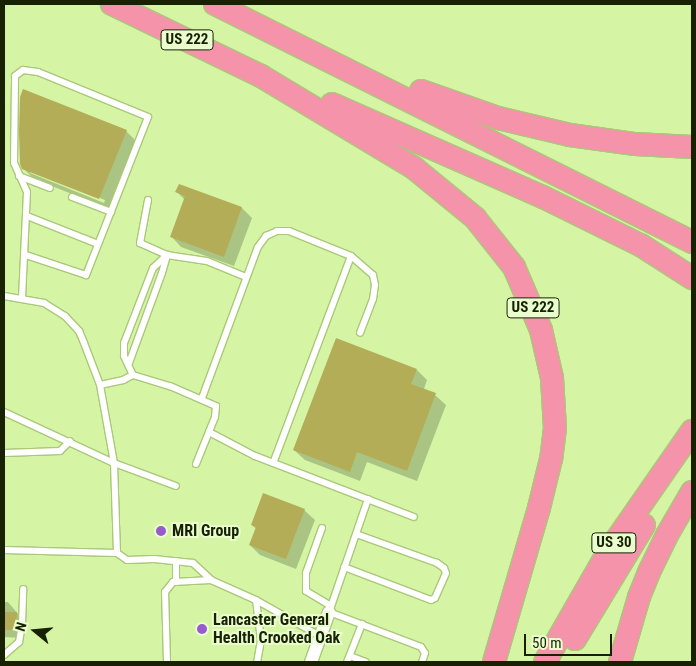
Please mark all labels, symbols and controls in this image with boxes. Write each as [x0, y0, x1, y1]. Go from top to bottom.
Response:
road number: US 222 [160, 28, 214, 52]
road number: US 222 [506, 296, 560, 320]
place label: MRI Group [172, 521, 239, 541]
marker: MRI Group [154, 524, 168, 538]
road number: US 30 [590, 530, 638, 556]
north arrow [10, 606, 60, 656]
place label: Lancaster General Health Crooked Oak [213, 610, 340, 648]
text: N [12, 620, 30, 633]
marker: Lancaster General Health Crooked Oak [195, 622, 209, 636]
scale bar [526, 624, 614, 656]
text: 50 m [532, 634, 562, 652]

